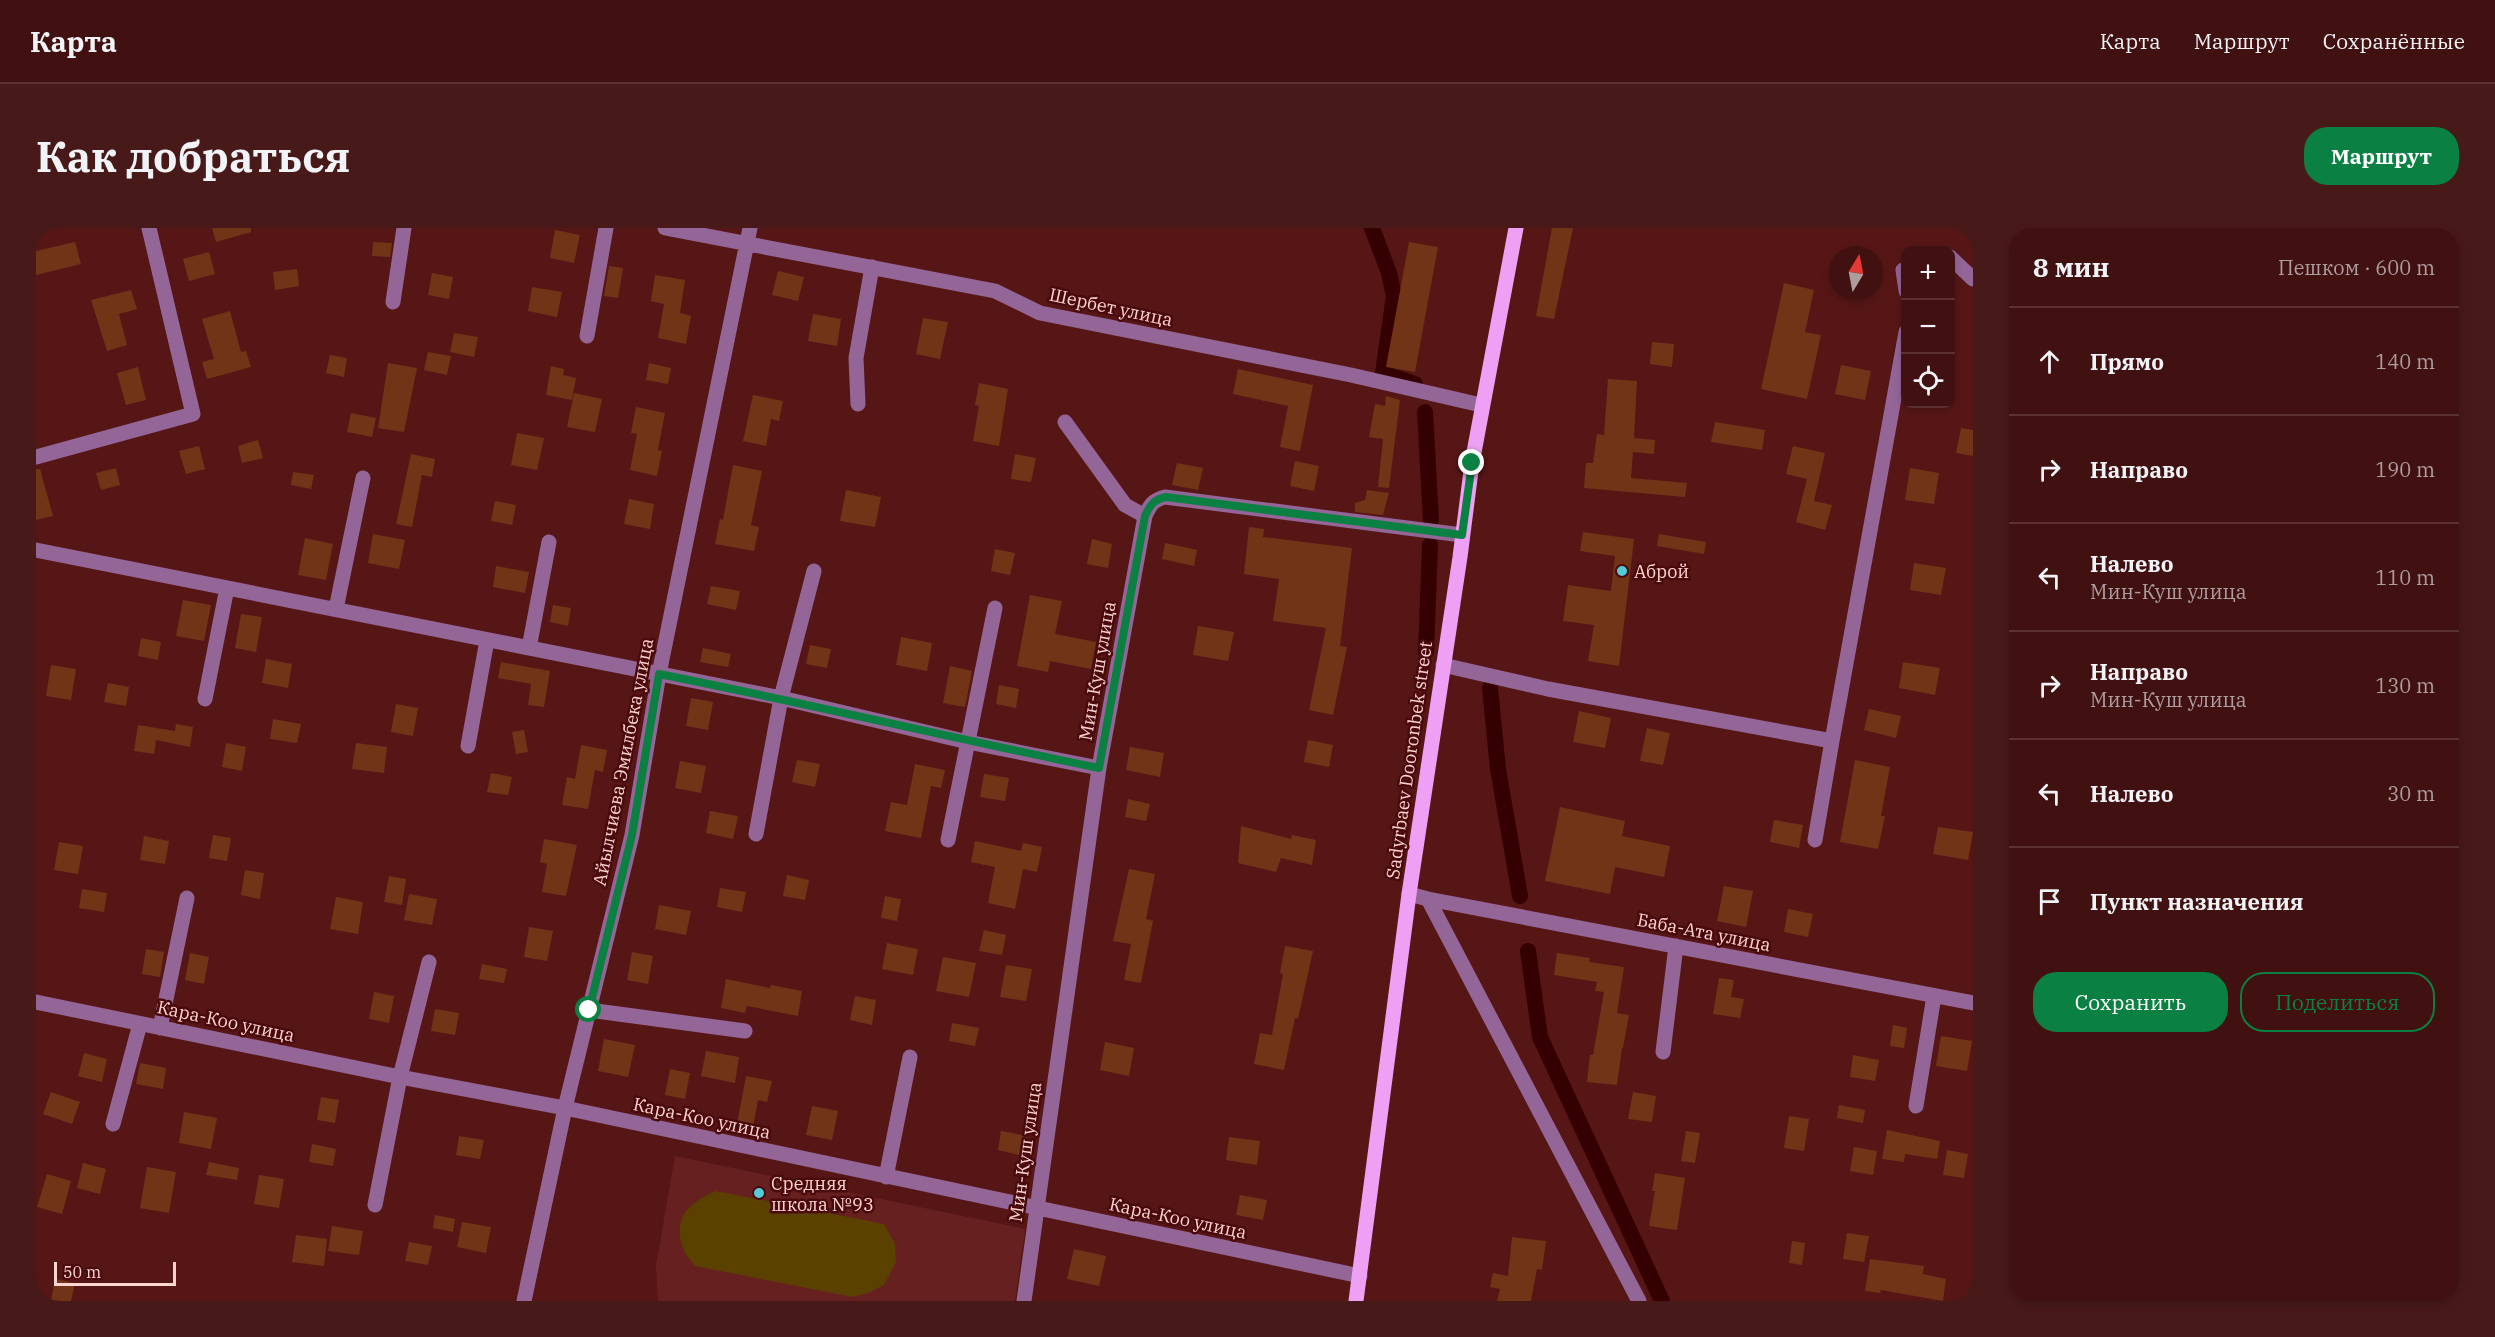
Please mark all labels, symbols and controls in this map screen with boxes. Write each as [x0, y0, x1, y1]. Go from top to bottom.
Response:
text: Карта [30, 23, 117, 60]
text: Карта [2100, 27, 2161, 55]
text: Маршрут [2194, 27, 2290, 55]
text: Сохранённые [2323, 27, 2465, 55]
button: Маршрут [2304, 127, 2459, 185]
text: Как добраться [36, 129, 350, 184]
north arrow [1829, 246, 1883, 300]
map controls [1901, 246, 1955, 408]
button: + [1901, 246, 1955, 300]
text: 8 мин [2033, 250, 2109, 284]
text: Пешком · 600 m [2278, 254, 2435, 281]
street label: Шербет улица [1047, 283, 1175, 331]
button: − [1901, 300, 1955, 354]
icon: ahead [2033, 345, 2066, 378]
text: Прямо [2090, 347, 2164, 376]
text: 140 m [2375, 348, 2435, 375]
button: locate [1901, 354, 1955, 408]
route end [1458, 449, 1484, 475]
icon: right [2033, 453, 2066, 486]
text: Направо [2090, 455, 2188, 484]
text: 190 m [2375, 456, 2435, 483]
text: Налево [2090, 549, 2174, 578]
place label: Аброй [1634, 560, 1689, 583]
icon: left [2033, 561, 2066, 594]
marker: Аброй [1615, 564, 1629, 578]
text: 110 m [2375, 564, 2435, 591]
text: Мин-Куш улица [2090, 578, 2247, 605]
street label: Мин-Куш улица [1073, 599, 1121, 742]
street label: Айылчиева Эмилбека улица [588, 636, 658, 888]
street label: Sadyrbaev Dooronbek street [1381, 640, 1437, 880]
text: Направо [2090, 657, 2188, 686]
icon: right [2033, 669, 2066, 702]
text: 130 m [2375, 672, 2435, 699]
text: Мин-Куш улица [2090, 686, 2247, 713]
icon: left [2033, 777, 2066, 810]
text: Налево [2090, 779, 2174, 808]
text: 30 m [2387, 780, 2435, 807]
icon: arrive [2033, 885, 2066, 918]
text: Пункт назначения [2090, 887, 2304, 916]
street label: Баба-Ата улица [1635, 908, 1773, 956]
button: Сохранить [2033, 972, 2228, 1032]
button: Поделиться [2240, 972, 2435, 1032]
street label: Кара-Коо улица [155, 995, 297, 1047]
route start [575, 996, 601, 1022]
street label: Мин-Куш улица [1004, 1080, 1046, 1223]
street label: Кара-Коо улица [631, 1092, 773, 1144]
place label: Средняя школа №93 [771, 1172, 874, 1216]
marker: Средняя школа №93 [752, 1186, 766, 1200]
street label: Кара-Коо улица [1107, 1192, 1249, 1244]
scale bar [54, 1259, 176, 1286]
text: 50 m [63, 1262, 101, 1282]

